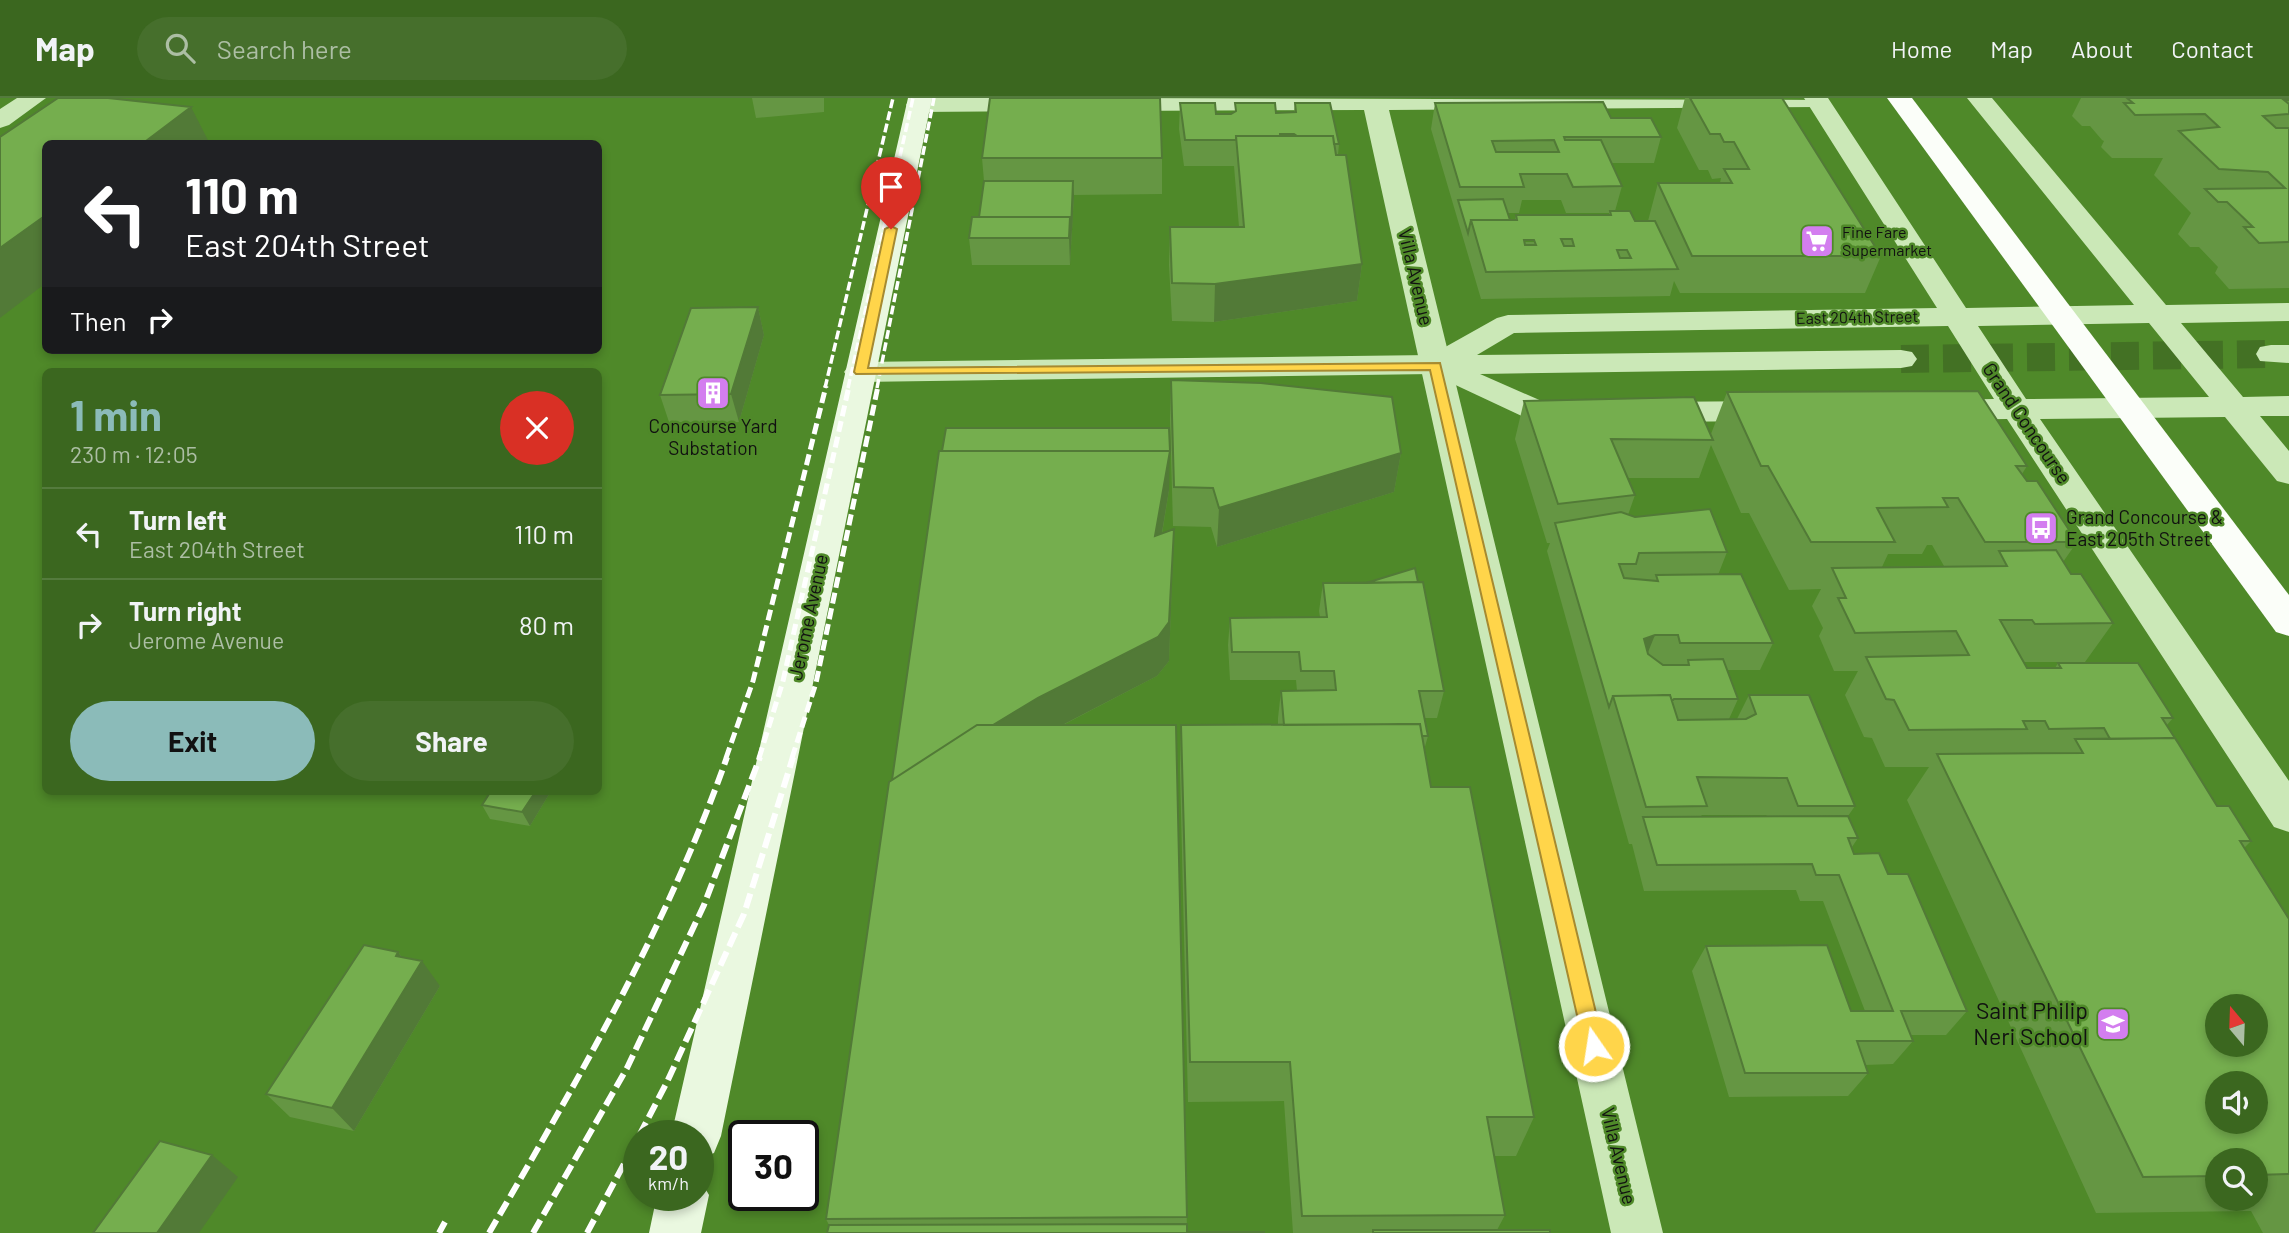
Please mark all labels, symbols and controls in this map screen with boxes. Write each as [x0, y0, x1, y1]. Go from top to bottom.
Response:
search box [137, 17, 627, 80]
text: Map [35, 28, 95, 68]
icon: search [161, 29, 199, 67]
text: Search here [217, 33, 352, 64]
text: Home [1891, 34, 1952, 63]
text: Map [1990, 34, 2033, 63]
text: About [2071, 34, 2133, 63]
text: Contact [2171, 34, 2254, 63]
pin [861, 157, 921, 229]
text: 110 m [185, 165, 299, 224]
icon: left [70, 168, 161, 259]
icon: arrive [872, 168, 910, 206]
supermarket icon: Fine Fare Supermarket [1798, 222, 1836, 260]
place label: Fine Fare Supermarket [1842, 222, 1932, 259]
text: East 204th Street [185, 225, 430, 263]
street label: Villa Avenue [1394, 226, 1439, 328]
icon: right [141, 301, 179, 339]
text: Then [70, 305, 127, 336]
street label: East 204th Street [1796, 306, 1918, 327]
street label: Grand Concourse [1978, 358, 2076, 488]
building icon: Concourse Yard Substation [694, 374, 732, 412]
text: 1 min [70, 389, 162, 439]
button: close [500, 391, 574, 465]
place label: Concourse Yard Substation [648, 414, 778, 459]
text: 230 m · 12:05 [70, 440, 198, 468]
text: Turn left [129, 504, 227, 535]
place label: Grand Concourse & East 205th Street [2066, 505, 2223, 550]
bus stop icon: Grand Concourse & East 205th Street [2022, 509, 2060, 547]
icon: left [70, 515, 108, 553]
text: 110 m [514, 518, 574, 549]
text: East 204th Street [129, 535, 305, 563]
street label: Jerome Avenue [783, 552, 832, 682]
text: Turn right [129, 595, 242, 626]
icon: right [70, 606, 108, 644]
text: 80 m [519, 609, 574, 640]
text: Jerome Avenue [129, 626, 284, 654]
button: Exit [70, 701, 315, 781]
button: Share [329, 701, 574, 781]
north arrow [2205, 994, 2268, 1057]
map controls [2205, 994, 2268, 1211]
place label: Saint Philip Neri School [1973, 996, 2088, 1050]
school or university icon: Saint Philip Neri School [2094, 1005, 2132, 1043]
position arrow [1557, 1009, 1631, 1083]
button: sound [2205, 1071, 2268, 1134]
street label: Villa Avenue [1597, 1105, 1642, 1207]
speed limit sign: 30 [728, 1120, 819, 1211]
text: 20 [649, 1135, 688, 1177]
button: search [2205, 1148, 2268, 1211]
text: km/h [648, 1172, 689, 1194]

